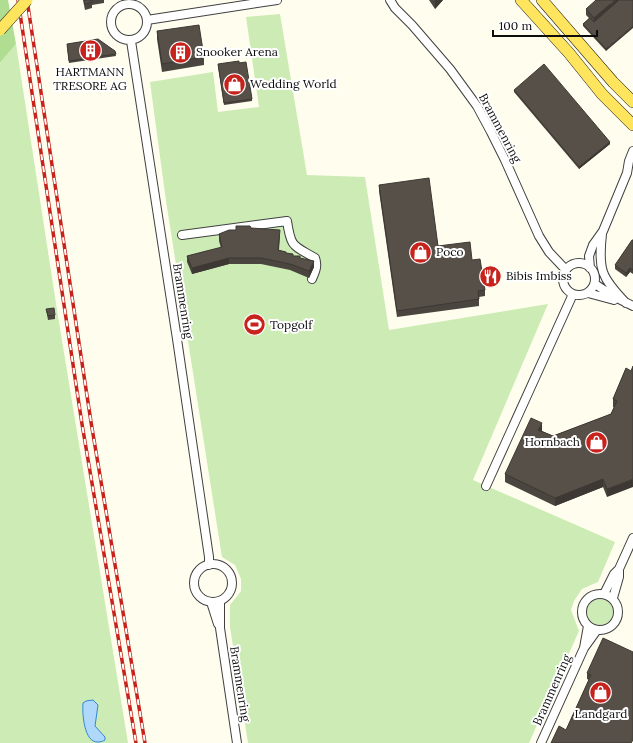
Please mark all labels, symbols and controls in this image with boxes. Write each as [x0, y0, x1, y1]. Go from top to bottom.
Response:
scale bar [493, 12, 597, 38]
text: 100 m [499, 18, 532, 33]
building icon: HARTMANN TRESORE AG [77, 38, 103, 64]
building icon: Snooker Arena [167, 39, 193, 65]
place label: Snooker Arena [196, 44, 278, 59]
place label: HARTMANN TRESORE AG [53, 64, 127, 93]
shop icon: Wedding World [222, 71, 248, 97]
place label: Wedding World [250, 76, 337, 91]
street label: Brammenring [476, 91, 525, 165]
shop icon: Poco [407, 239, 433, 265]
place label: Poco [436, 244, 464, 259]
street label: Brammenring [170, 262, 197, 340]
restaurant icon: Bibis Imbiss [477, 263, 503, 289]
place label: Bibis Imbiss [506, 268, 572, 283]
sports icon: Topgolf [241, 312, 267, 338]
place label: Topgolf [270, 317, 313, 332]
shop icon: Hornbach [583, 429, 609, 455]
place label: Hornbach [525, 434, 580, 449]
street label: Brammenring [227, 645, 254, 723]
street label: Brammenring [529, 652, 574, 728]
shop icon: Landgard [588, 680, 614, 706]
place label: Landgard [575, 706, 627, 721]

